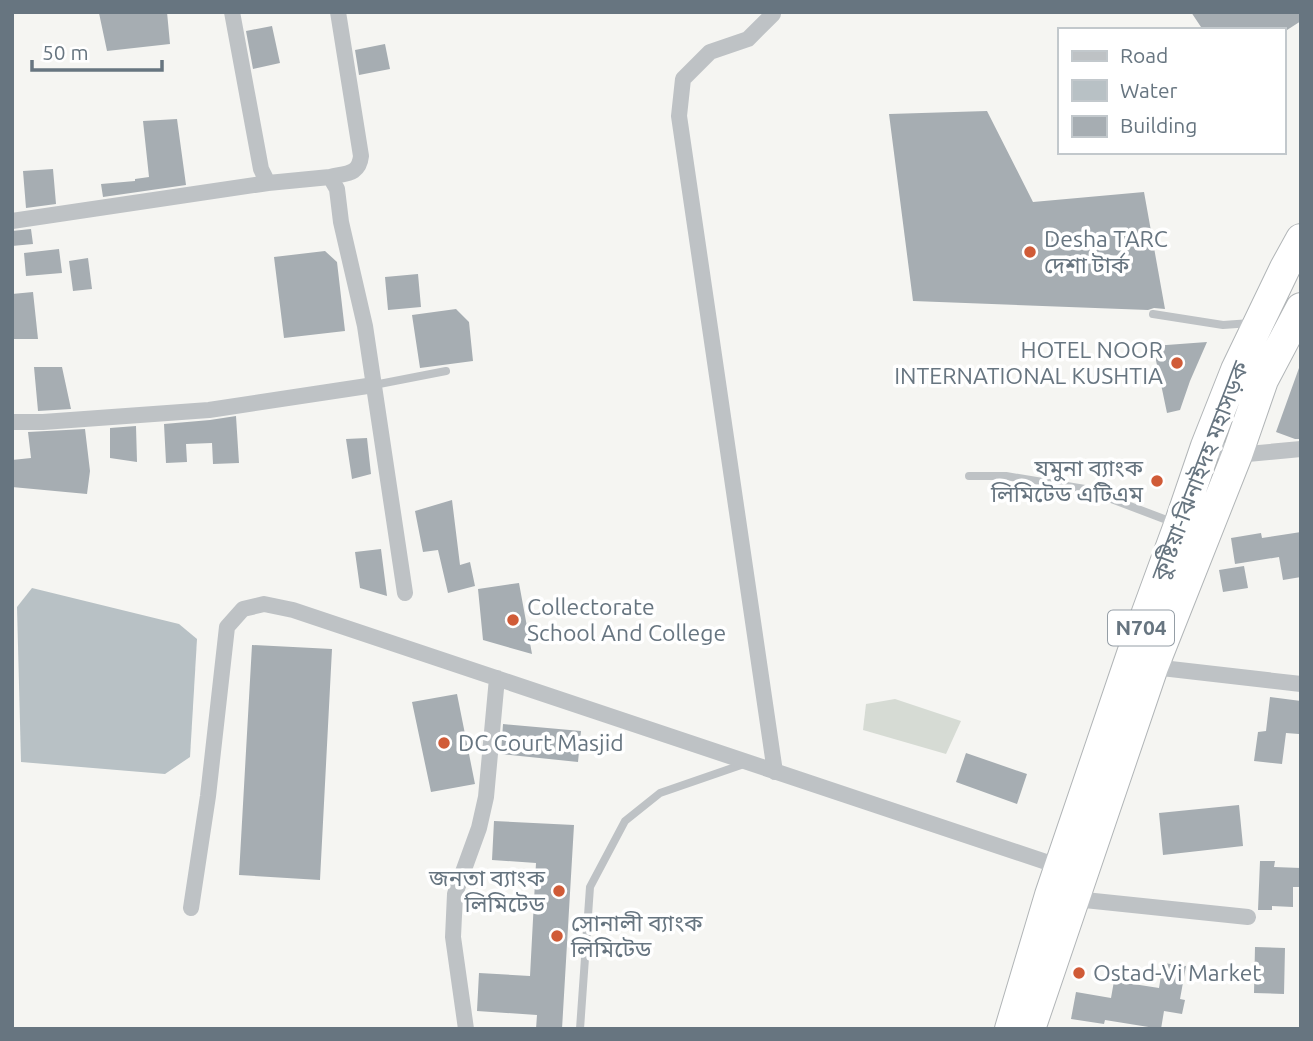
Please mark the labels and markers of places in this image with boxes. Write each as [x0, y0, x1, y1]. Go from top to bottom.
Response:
place label: Desha TARC দেশা টার্ক [1044, 226, 1168, 277]
marker: Desha TARC দেশা টার্ক [1022, 244, 1038, 260]
place label: HOTEL NOOR INTERNATIONAL KUSHTIA [894, 337, 1163, 388]
marker: HOTEL NOOR INTERNATIONAL KUSHTIA [1169, 355, 1185, 371]
place label: যমুনা ব্যাংক লিমিটেড এটিএম [990, 455, 1144, 506]
marker: যমুনা ব্যাংক লিমিটেড এটিএম [1149, 473, 1165, 489]
place label: Collectorate School And College [527, 594, 726, 645]
marker: Collectorate School And College [505, 612, 521, 628]
place label: DC Court Masjid [458, 730, 624, 755]
marker: DC Court Masjid [436, 735, 452, 751]
place label: জনতা ব্যাংক লিমিটেড [428, 865, 546, 916]
marker: জনতা ব্যাংক লিমিটেড [551, 883, 567, 899]
place label: সোনালী ব্যাংক লিমিটেড [570, 910, 703, 961]
marker: সোনালী ব্যাংক লিমিটেড [549, 928, 565, 944]
place label: Ostad-Vi Market [1093, 960, 1261, 985]
marker: Ostad-Vi Market [1071, 965, 1087, 981]

